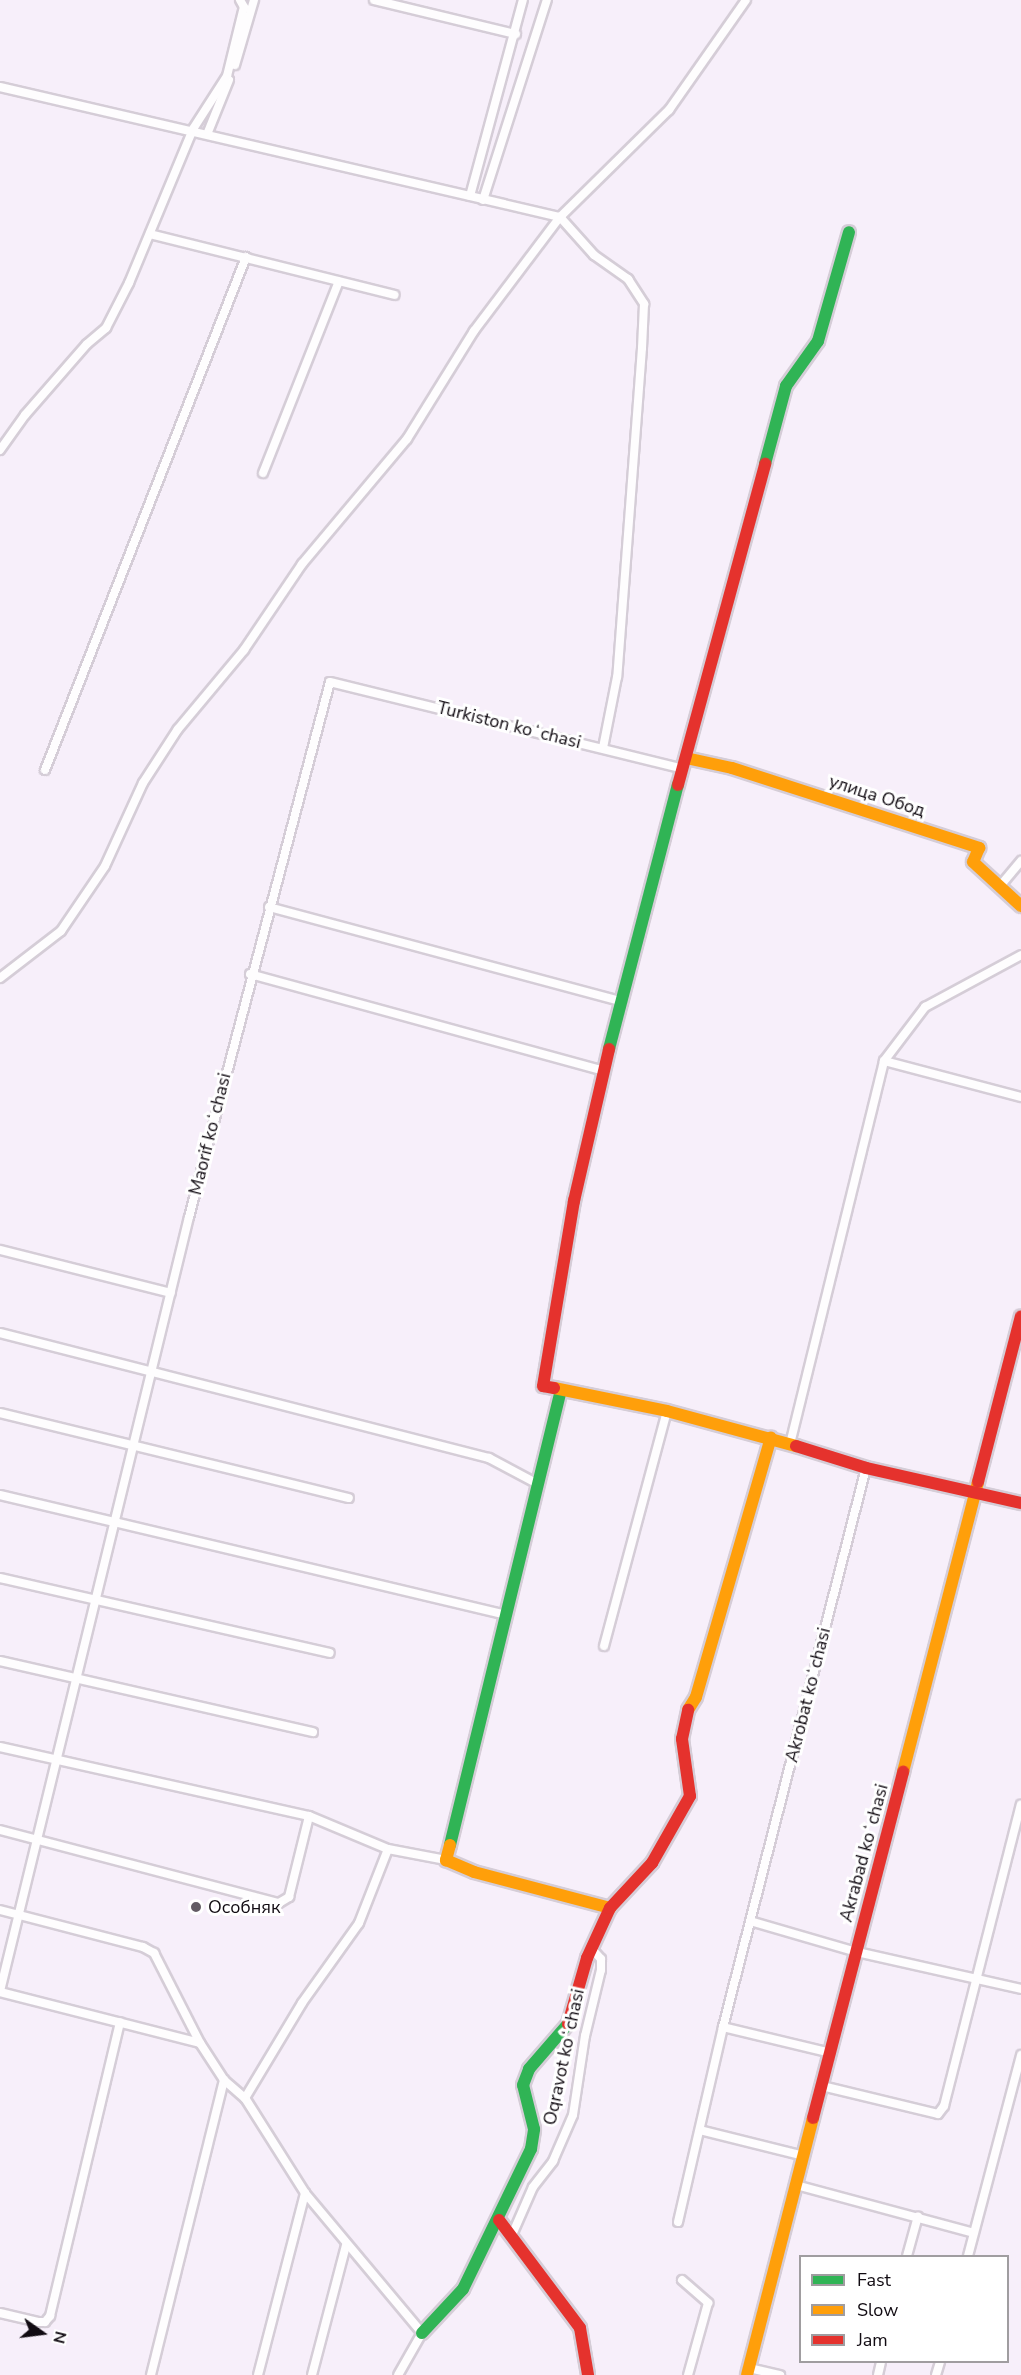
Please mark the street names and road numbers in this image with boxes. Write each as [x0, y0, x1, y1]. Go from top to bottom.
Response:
street label: Turkiston koʻchasi [435, 697, 583, 753]
street label: улица Обод [826, 770, 928, 822]
street label: Maorif koʻchasi [184, 1071, 236, 1197]
street label: Akrobat koʻchasi [781, 1625, 835, 1765]
street label: Akrabad koʻchasi [835, 1782, 893, 1924]
street label: Oqravot koʻchasi [539, 1987, 589, 2127]

